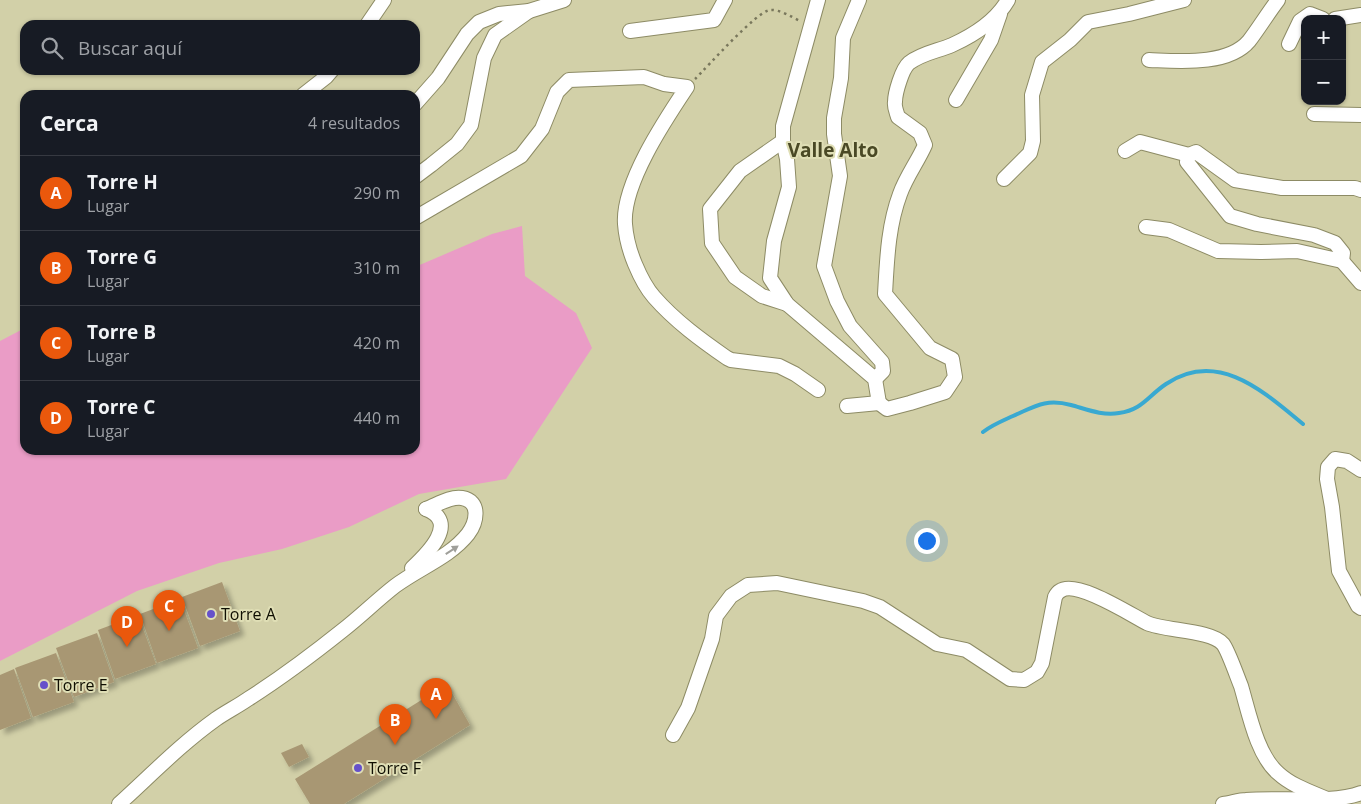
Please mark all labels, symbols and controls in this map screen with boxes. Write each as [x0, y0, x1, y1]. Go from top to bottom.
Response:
map controls [1301, 15, 1346, 105]
button: + [1301, 15, 1346, 60]
search box [20, 20, 420, 75]
icon: search [38, 34, 66, 62]
text: Buscar aquí [78, 35, 182, 61]
button: − [1301, 60, 1346, 105]
text: Cerca [40, 109, 99, 137]
text: 4 resultados [308, 112, 400, 134]
district label: Valle Alto [788, 137, 878, 163]
text: Torre H [87, 169, 158, 195]
text: A [50, 182, 62, 204]
text: 290 m [354, 182, 400, 204]
text: Lugar [87, 195, 129, 217]
text: Torre G [87, 244, 157, 270]
text: B [51, 257, 61, 279]
text: 310 m [354, 257, 400, 279]
text: Lugar [87, 270, 129, 292]
text: Torre B [87, 319, 156, 345]
text: C [51, 332, 61, 354]
text: 420 m [354, 332, 400, 354]
text: Lugar [87, 345, 129, 367]
text: Torre C [87, 394, 155, 420]
text: D [50, 407, 62, 429]
text: 440 m [354, 407, 400, 429]
text: Lugar [87, 420, 129, 442]
your location [914, 528, 940, 554]
one-way arrow [445, 545, 458, 554]
pin: C [153, 590, 185, 631]
place label: Torre A [221, 603, 277, 625]
pin: D [111, 606, 143, 647]
marker: Torre A [205, 608, 217, 620]
place label: Torre E [54, 674, 108, 696]
pin: A [420, 678, 452, 719]
marker: Torre E [38, 679, 50, 691]
pin: B [379, 704, 411, 745]
place label: Torre F [368, 757, 421, 779]
marker: Torre F [352, 762, 364, 774]

